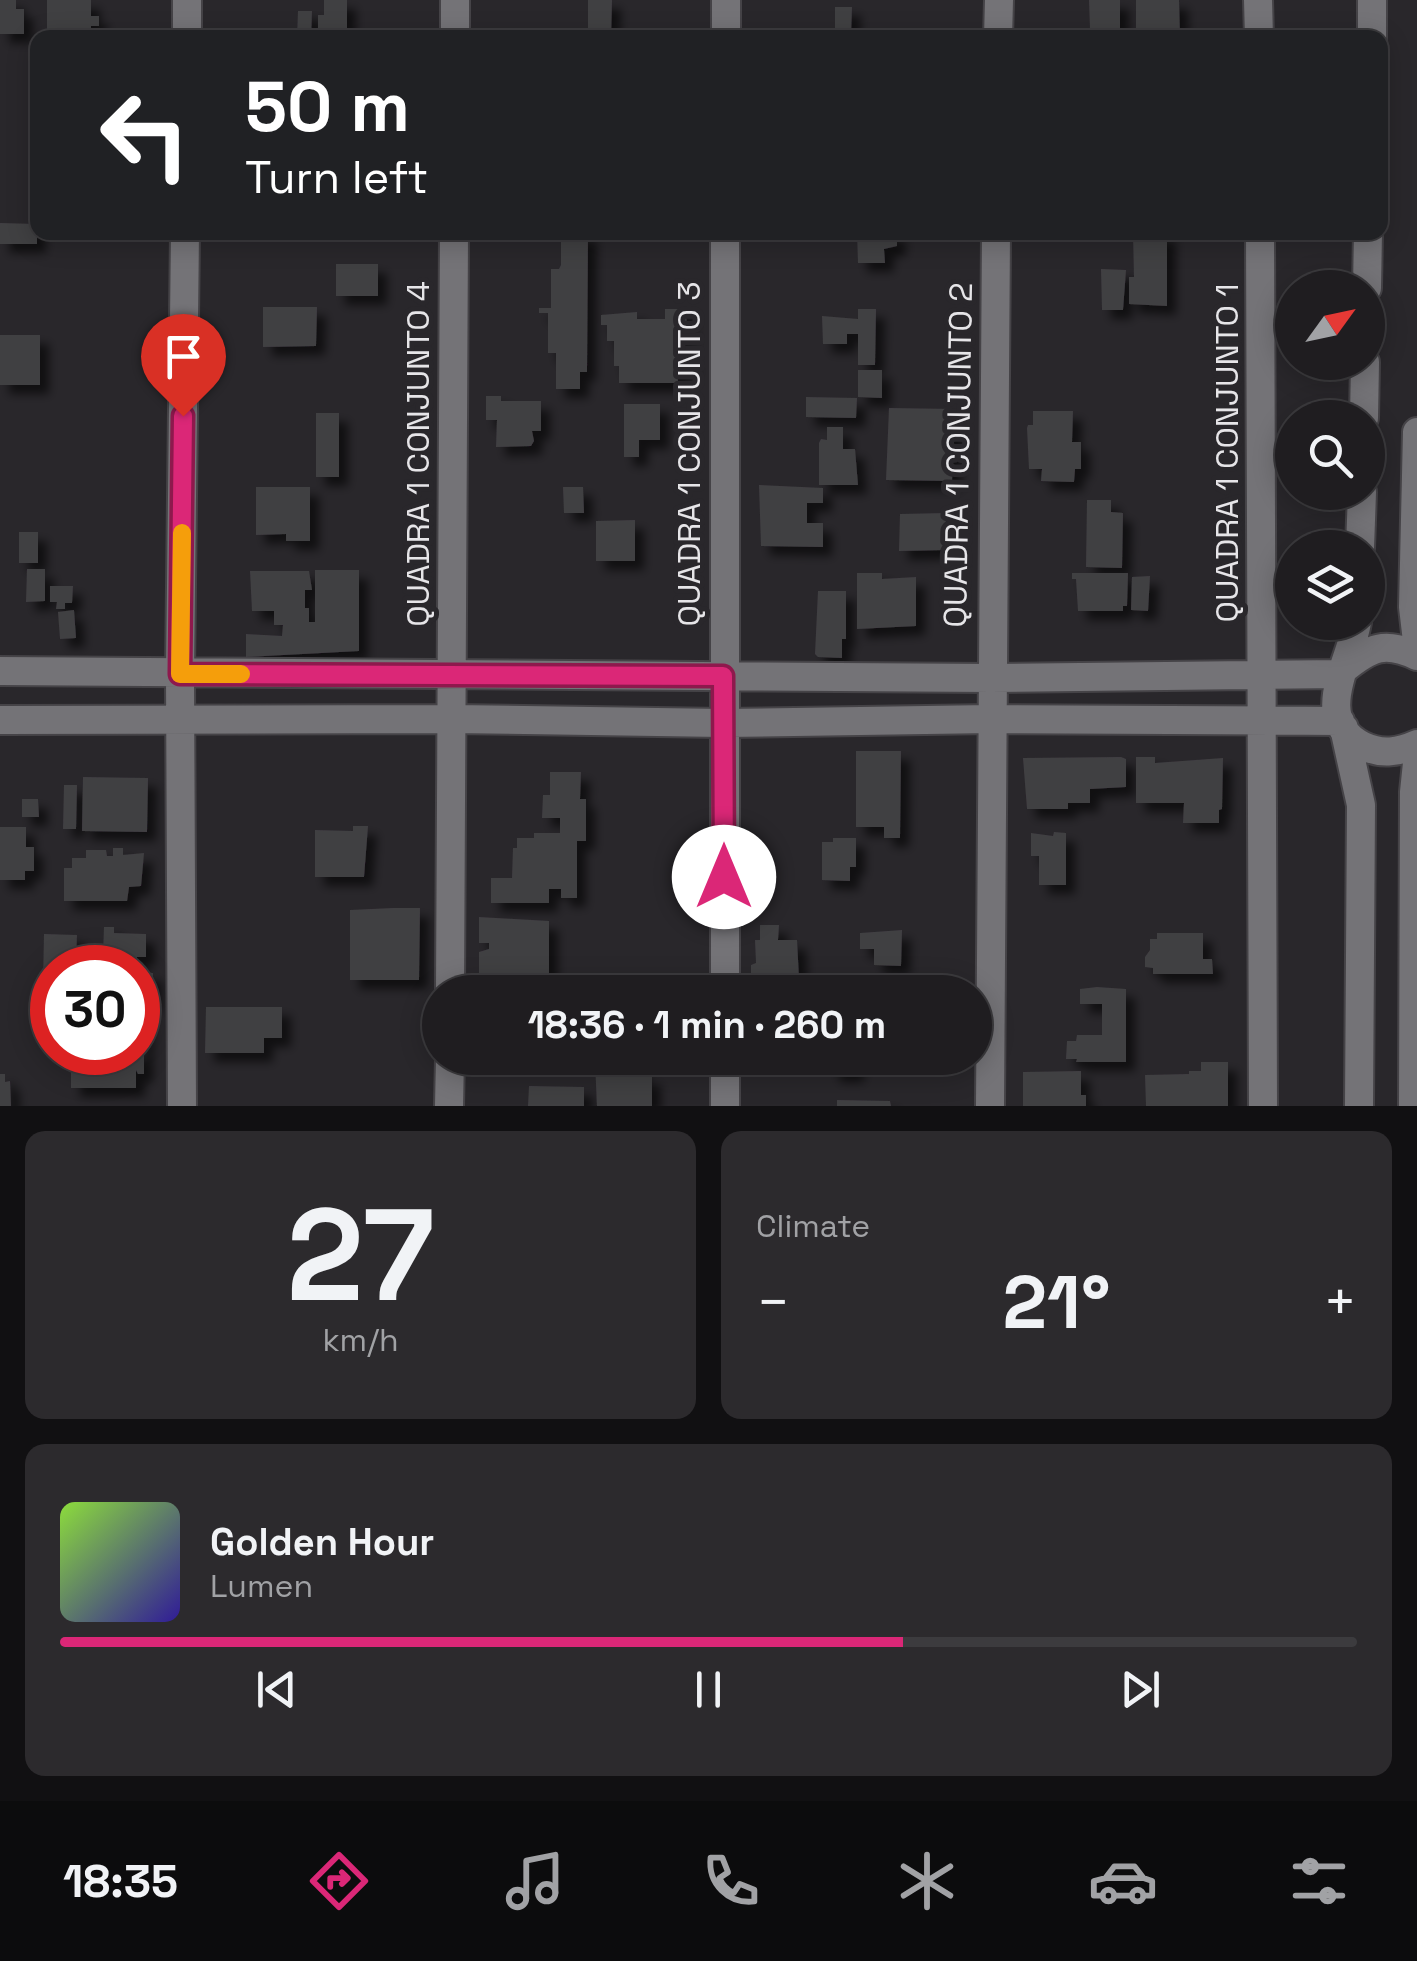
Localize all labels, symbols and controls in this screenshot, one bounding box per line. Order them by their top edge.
text: 50 m [245,62,410,151]
icon: left [80,70,210,200]
text: Turn left [245,149,428,206]
north arrow [1275,270,1385,380]
map controls [1275,270,1385,640]
street label: QUADRA 1 CONJUNTO 4 [398,281,438,627]
street label: QUADRA 1 CONJUNTO 3 [669,282,709,626]
street label: QUADRA 1 CONJUNTO 2 [935,282,981,628]
street label: QUADRA 1 CONJUNTO 1 [1207,283,1247,623]
pin [141,314,226,417]
icon: arrive [156,329,211,384]
button: search [1275,400,1385,510]
button: layers [1275,530,1385,640]
position arrow [672,825,776,929]
speed limit sign: 30 [30,945,160,1075]
text: 18:36 · 1 min · 260 m [528,1001,886,1049]
text: 27 [287,1172,434,1338]
text: Climate [756,1206,870,1246]
text: 21° [1002,1254,1111,1350]
text: − [756,1267,790,1337]
text: + [1323,1267,1357,1337]
text: km/h [322,1320,399,1360]
text: Golden Hour [210,1518,434,1566]
text: Lumen [210,1566,313,1606]
icon: previous [249,1662,304,1717]
icon: pause [681,1662,736,1717]
icon: next [1113,1662,1168,1717]
icon: directions [304,1846,374,1916]
icon: music [500,1846,570,1916]
icon: phone [696,1846,766,1916]
icon: climate [892,1846,962,1916]
icon: car [1088,1846,1158,1916]
icon: filters [1284,1846,1354,1916]
text: 18:35 [63,1853,178,1910]

